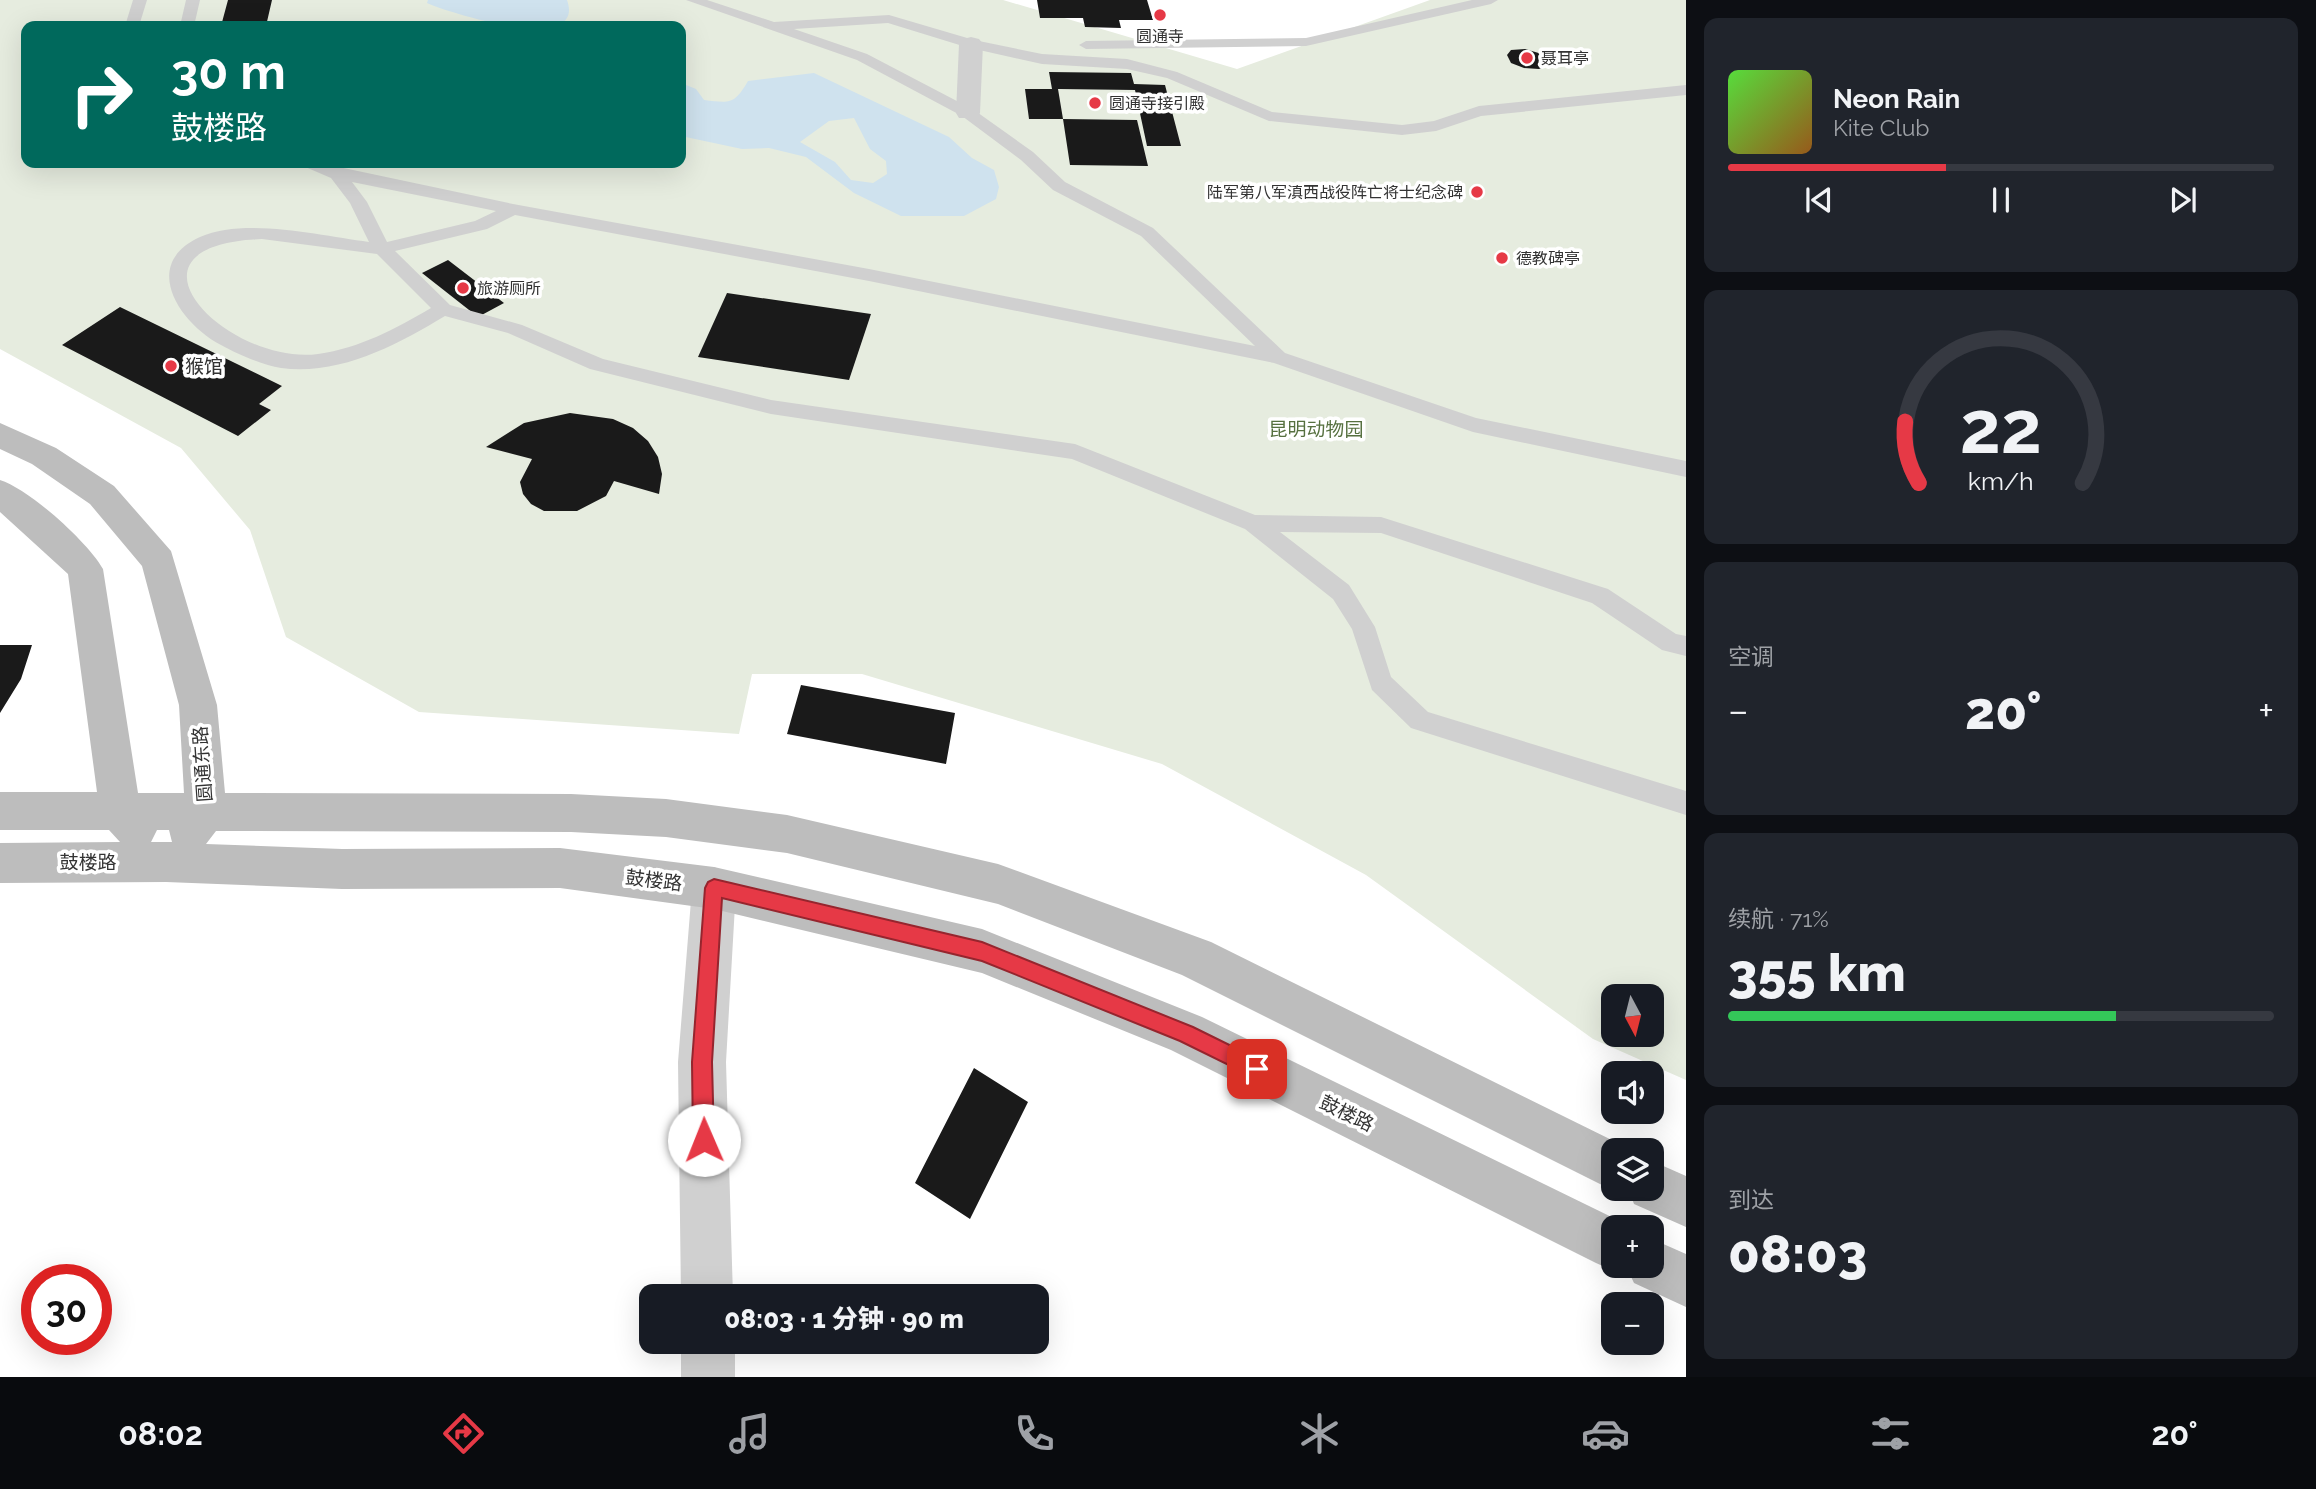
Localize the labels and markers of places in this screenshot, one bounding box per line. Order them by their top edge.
marker: 圆通寺 [1152,7,1168,23]
place label: 圆通寺 [1136,27,1184,46]
place label: 聂耳亭 [1541,49,1589,68]
marker: 聂耳亭 [1519,50,1535,66]
place label: 圆通寺接引殿 [1109,94,1205,113]
marker: 圆通寺接引殿 [1087,95,1103,111]
place label: 陆军第八军滇西战役阵亡将士纪念碑 [1207,183,1463,202]
marker: 陆军第八军滇西战役阵亡将士纪念碑 [1469,184,1485,200]
place label: 德教碑亭 [1516,249,1580,268]
marker: 德教碑亭 [1494,250,1510,266]
place label: 旅游厕所 [477,279,541,298]
marker: 旅游厕所 [455,280,471,296]
place label: 猴馆 [185,355,223,377]
marker: 猴馆 [163,358,179,374]
pin [1227,1039,1287,1099]

